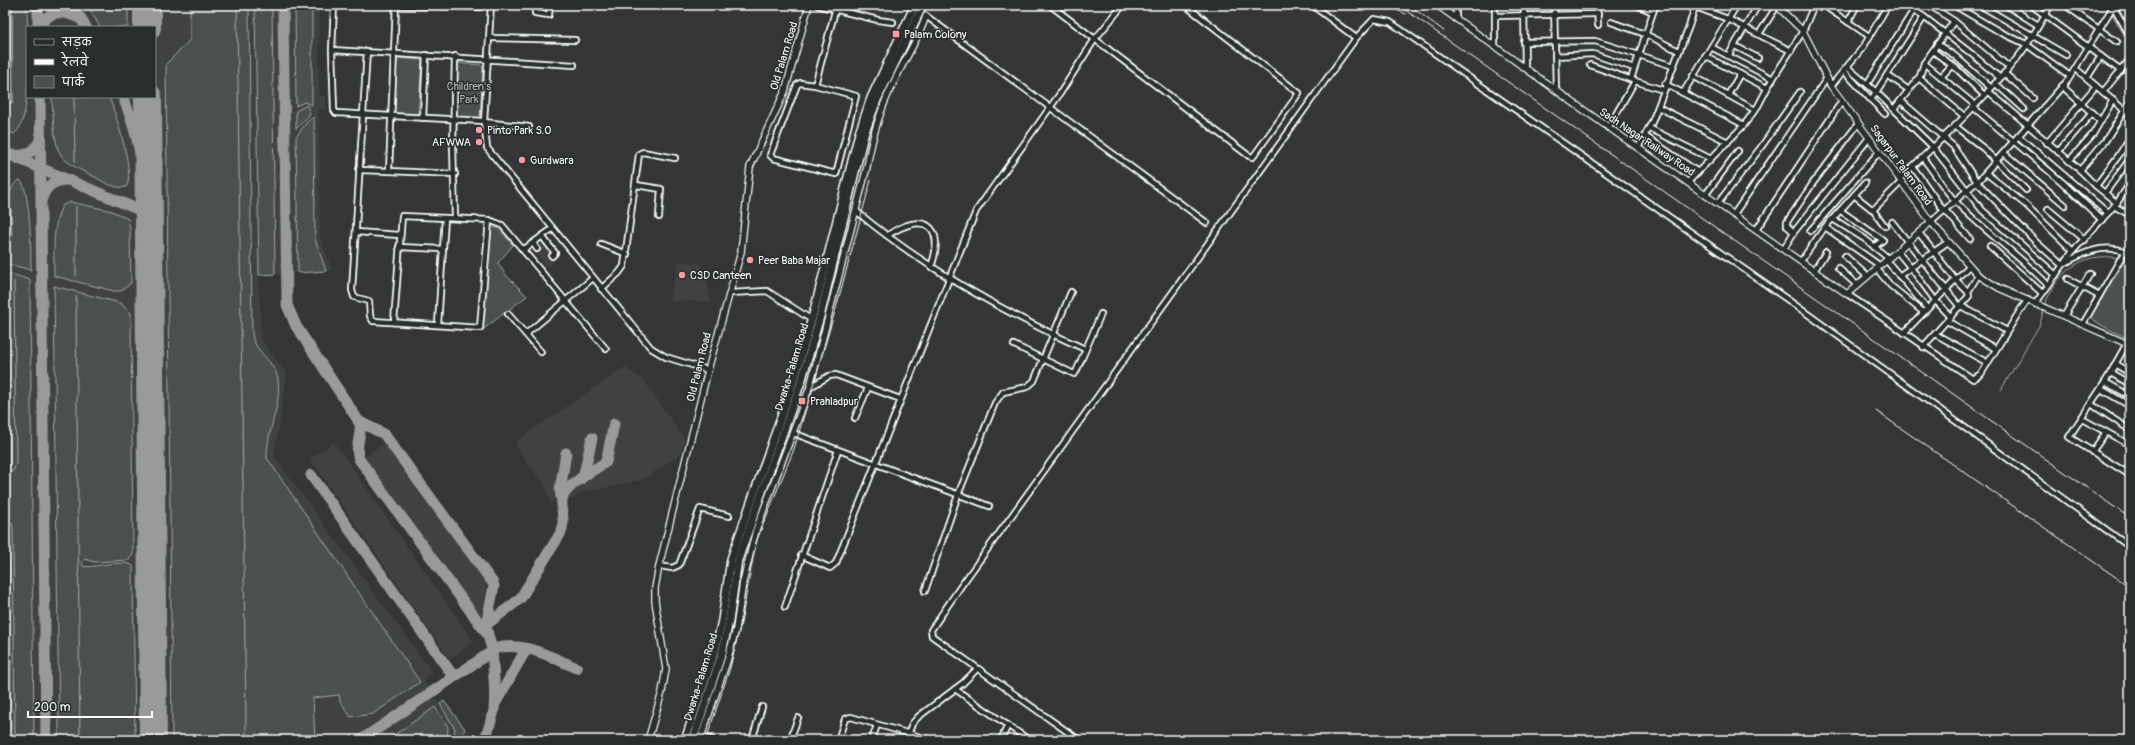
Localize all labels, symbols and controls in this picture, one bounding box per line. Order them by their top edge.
street label: Old Palam Road [767,20,801,92]
legend [26,26,156,98]
place label: Palam Colony [904,28,967,41]
marker: Palam Colony [891,29,901,39]
text: सड़क [61,35,93,50]
text: रेलवे [60,51,89,70]
text: पार्क [61,72,86,90]
park label: Children's Park [447,80,491,106]
street label: Sadh Nagar Railway Road [1597,105,1697,179]
street label: Sagarpur Palam Road [1867,122,1935,208]
place label: Pinto Park S.O [487,124,551,137]
marker: Pinto Park S.O [474,125,484,135]
place label: AFWWA [432,136,471,149]
marker: AFWWA [474,137,484,147]
place label: Gurdwara [530,154,574,167]
marker: Gurdwara [517,155,527,165]
place label: Peer Baba Majar [758,254,830,267]
marker: Peer Baba Majar [745,255,755,265]
place label: CSD Canteen [690,269,751,282]
marker: CSD Canteen [677,270,687,280]
street label: Dwarka-Palam Road [772,322,812,412]
street label: Old Palam Road [684,331,714,403]
place label: Prahladpur [810,395,858,408]
marker: Prahladpur [797,396,807,406]
street label: Dwarka-Palam Road [681,632,721,722]
scale bar [28,693,152,719]
text: 200 m [34,700,71,715]

